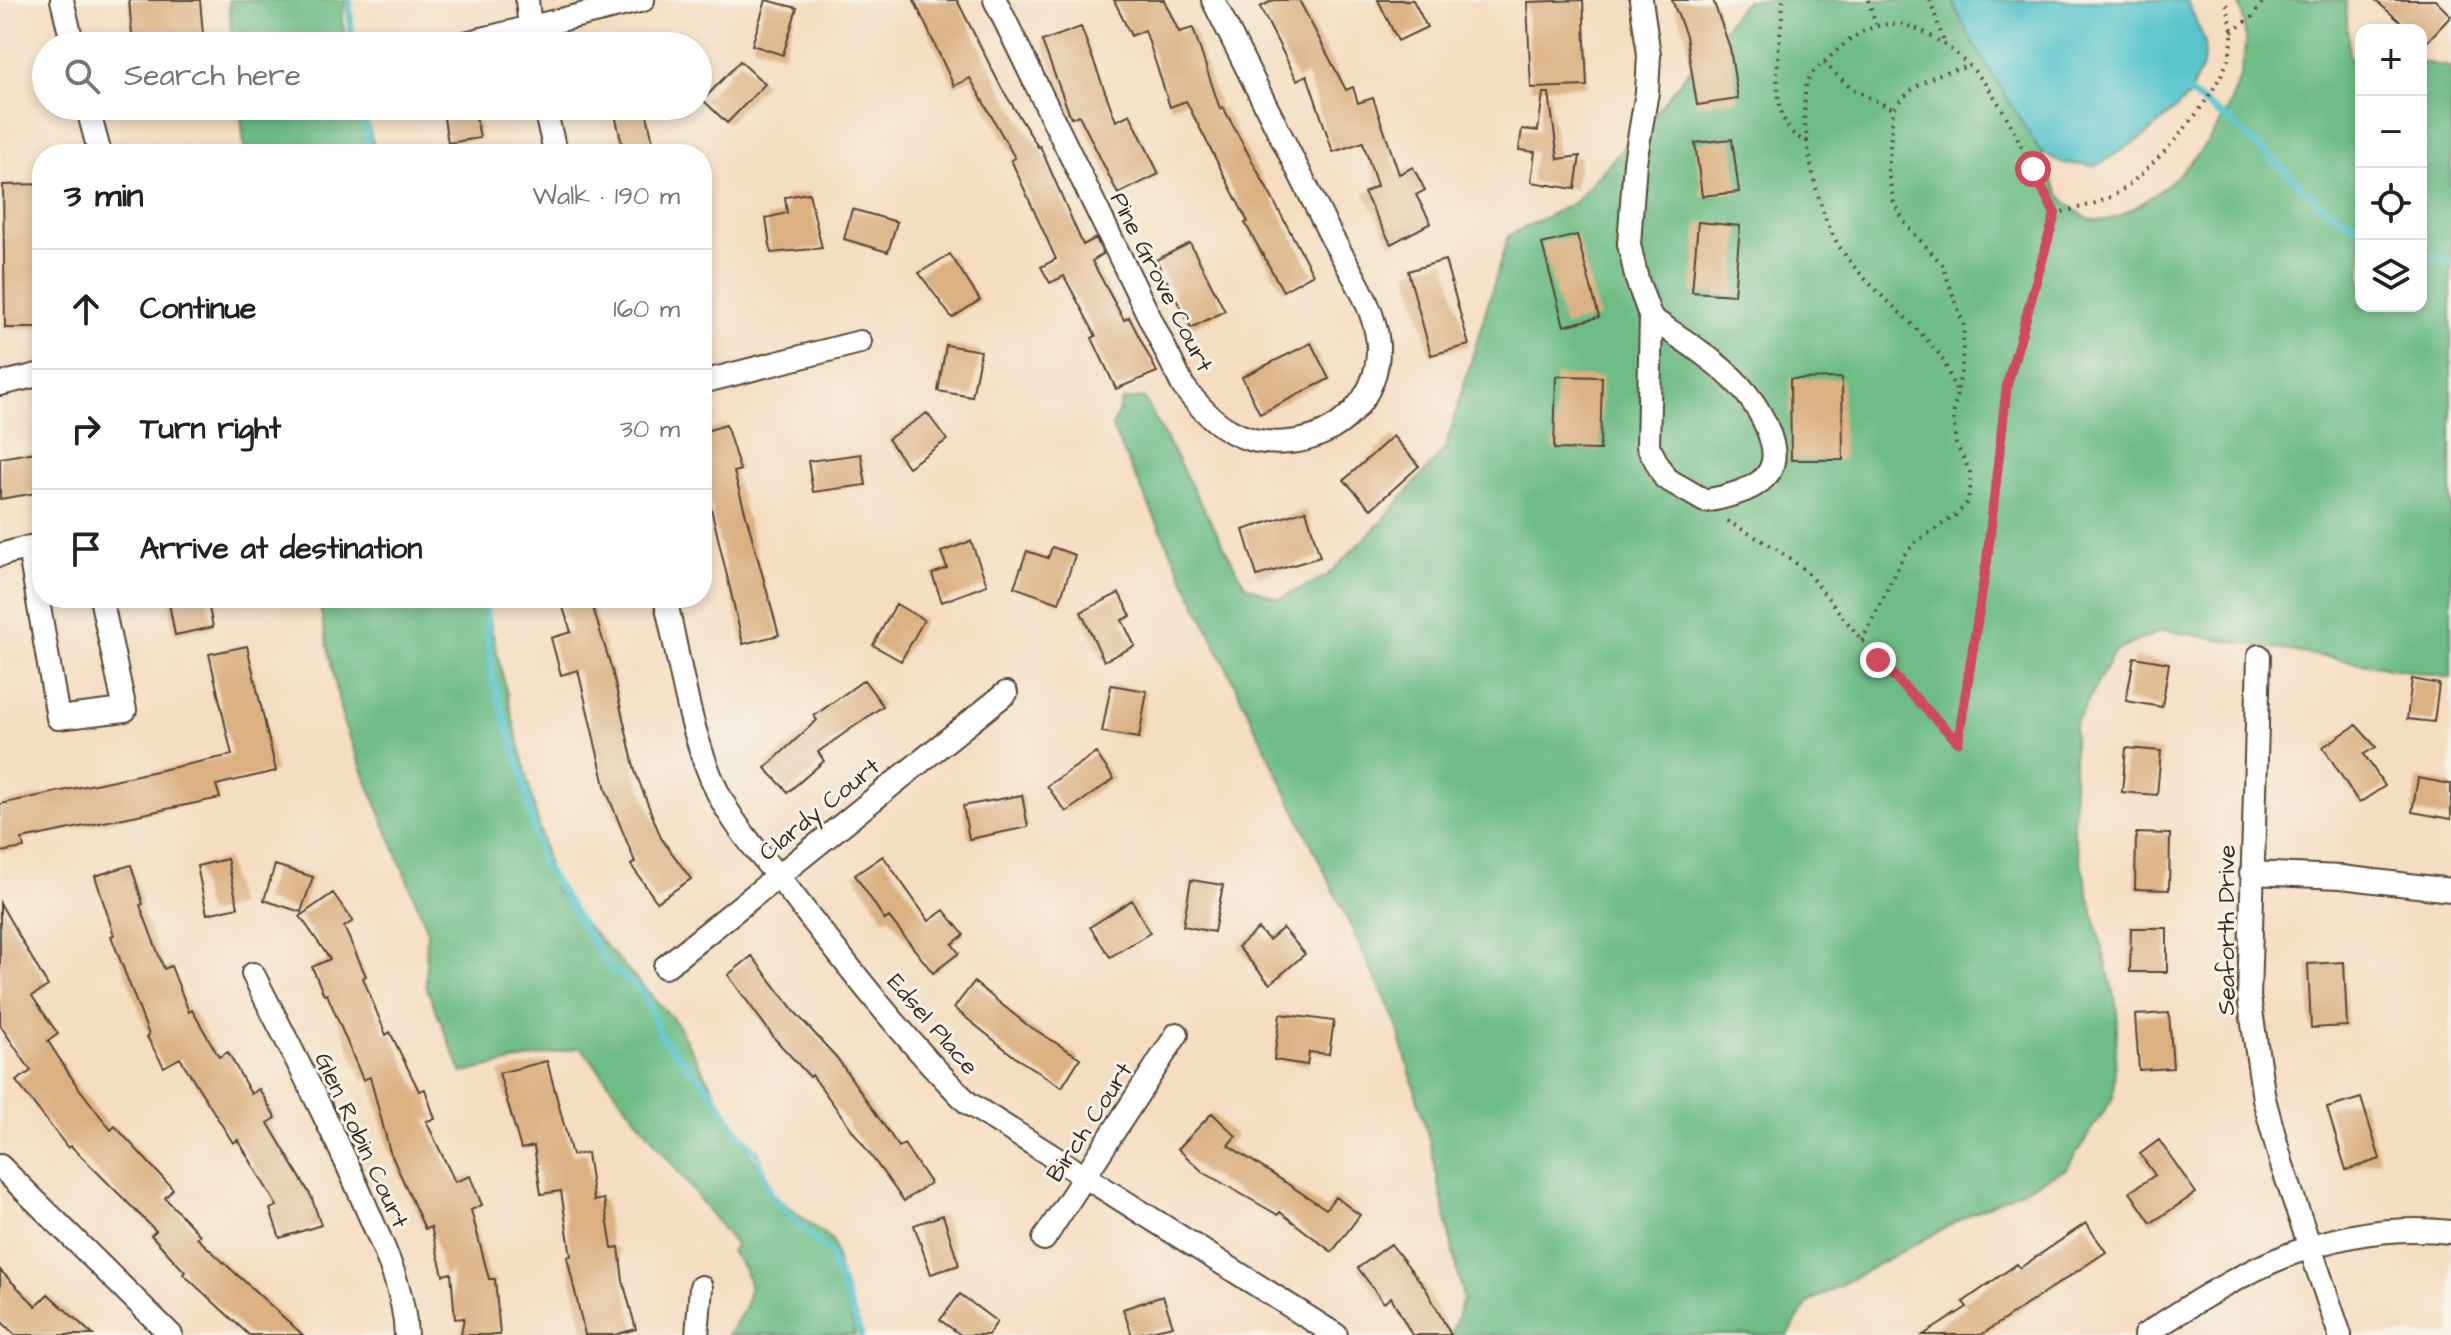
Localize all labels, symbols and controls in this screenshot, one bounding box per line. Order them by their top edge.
map controls [2355,24,2427,312]
button: + [2355,24,2427,96]
search box [32,32,712,120]
icon: search [60,54,104,98]
text: Search here [124,55,301,97]
button: − [2355,96,2427,168]
route start [2015,151,2051,187]
button: locate [2355,168,2427,240]
text: 3 min [64,172,144,220]
text: Walk · 190 m [533,178,680,214]
street label: Pine Grove Court [1101,187,1221,378]
button: layers [2355,240,2427,312]
icon: ahead [64,287,108,331]
text: Continue [140,288,256,330]
text: 160 m [613,291,680,327]
icon: right [64,407,108,451]
text: Turn right [140,408,281,450]
text: 30 m [620,411,680,447]
icon: arrive [64,527,108,571]
text: Arrive at destination [140,528,422,570]
route end [1860,642,1896,678]
street label: Clardy Court [752,750,888,870]
street label: Seaforth Drive [2210,845,2244,1015]
street label: Edsel Place [879,967,986,1083]
street label: Glen Robin Court [306,1047,417,1234]
street label: Birch Court [1038,1056,1141,1189]

